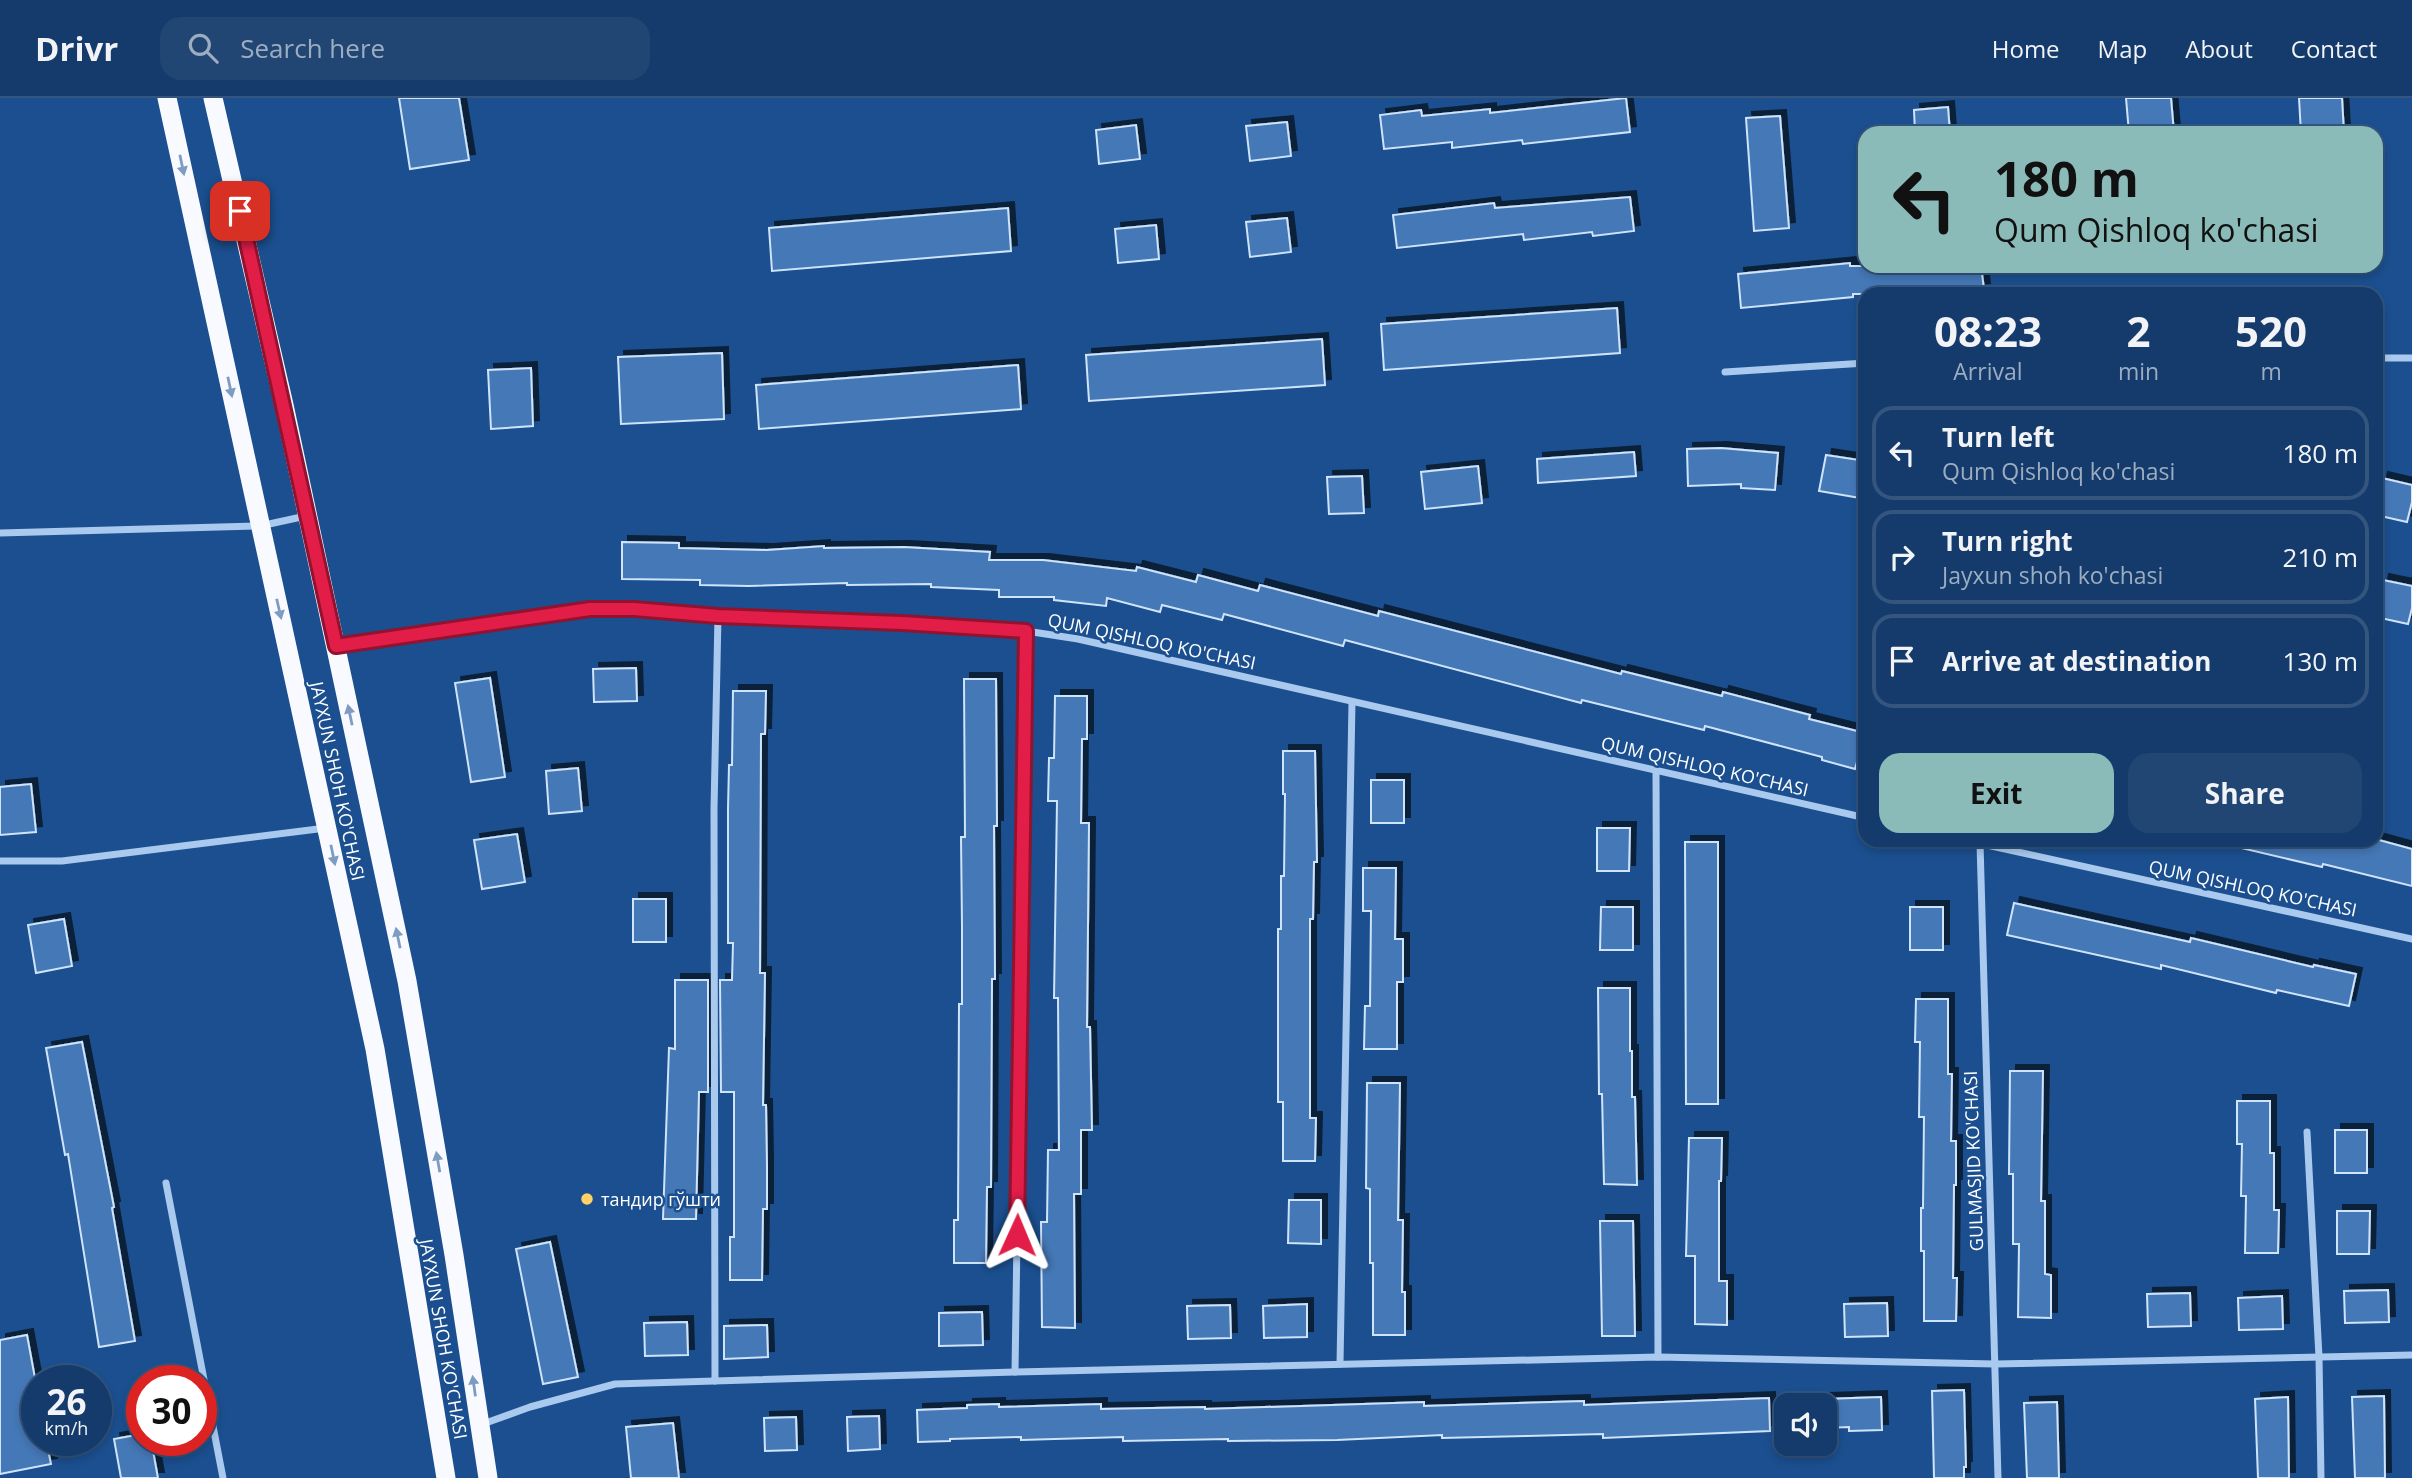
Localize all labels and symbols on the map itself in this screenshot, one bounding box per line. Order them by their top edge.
one-way arrow [176,154,187,176]
pin [210,181,270,241]
one-way arrow [225,376,236,398]
one-way arrow [273,598,284,620]
street label: QUM QISHLOQ KO'CHASI [1046,607,1258,675]
street label: JAYXUN SHOH KO'CHASI [305,677,371,883]
one-way arrow [345,704,356,726]
street label: QUM QISHLOQ KO'CHASI [1599,730,1811,802]
one-way arrow [328,844,339,866]
street label: QUM QISHLOQ KO'CHASI [2147,854,2359,922]
one-way arrow [392,927,403,949]
street label: GULMASJID KO'CHASI [1958,1070,1988,1252]
one-way arrow [432,1151,443,1173]
place label: тандир гўшти [601,1187,721,1211]
marker: тандир гўшти [579,1191,595,1207]
position arrow [980,1198,1054,1272]
street label: JAYXUN SHOH KO'CHASI [414,1235,473,1441]
speed limit sign: 30 [126,1365,217,1456]
one-way arrow [468,1375,479,1397]

